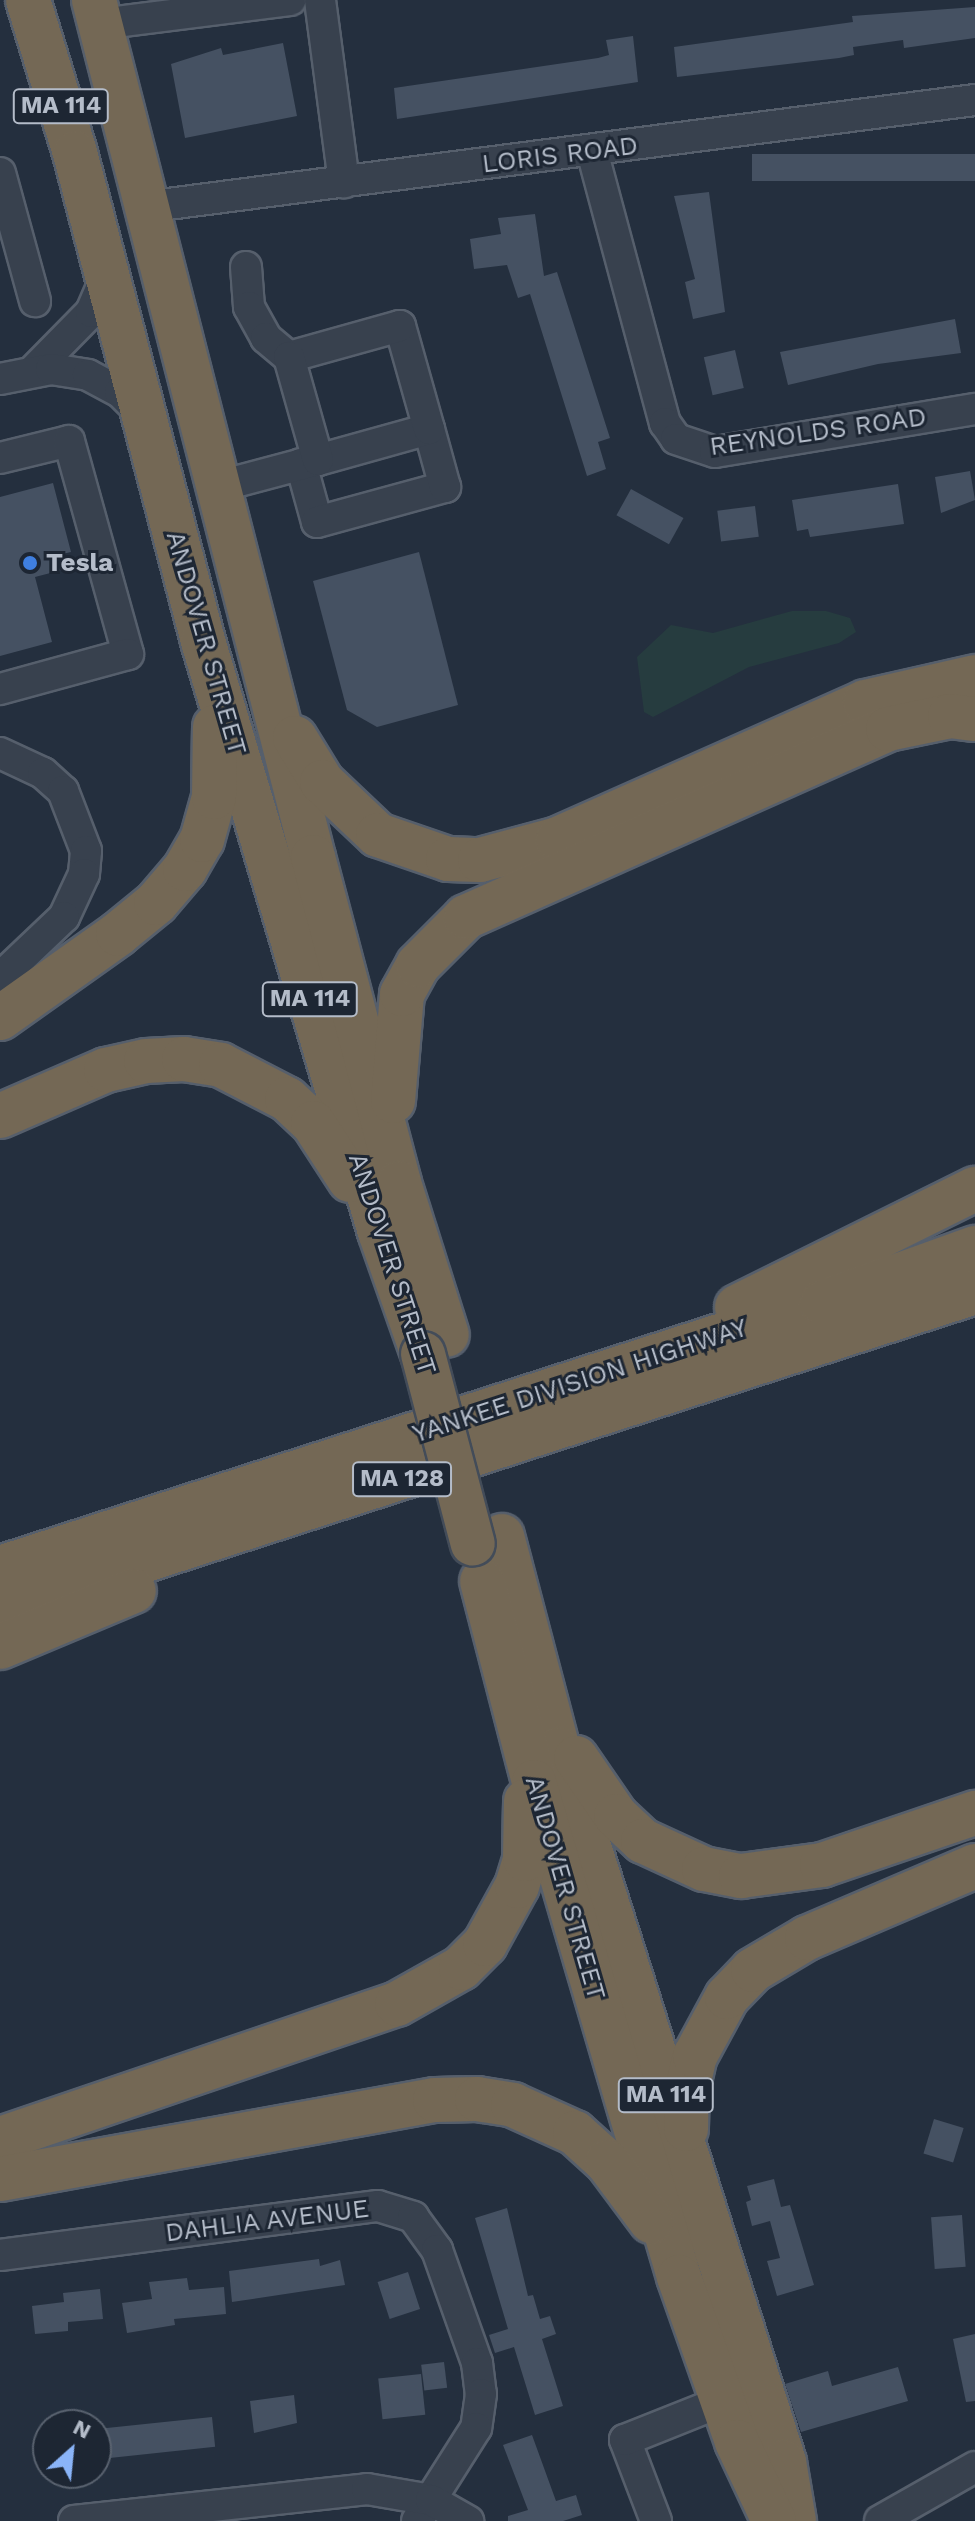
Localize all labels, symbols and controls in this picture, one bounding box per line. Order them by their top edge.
road number: MA 114 [11,86,111,126]
street label: LORIS ROAD [480,130,640,180]
street label: REYNOLDS ROAD [708,401,928,463]
street label: ANDOVER STREET [159,527,253,759]
place label: Tesla [46,547,113,579]
marker: Tesla [21,554,39,572]
road number: MA 114 [260,979,360,1019]
street label: ANDOVER STREET [341,1149,443,1379]
street label: YANKEE DIVISION HIGHWAY [409,1312,751,1450]
road number: MA 128 [350,1459,454,1499]
street label: ANDOVER STREET [518,1772,612,2004]
road number: MA 114 [616,2075,716,2115]
street label: DAHLIA AVENUE [162,2193,372,2249]
north arrow [32,2409,112,2489]
text: N [69,2414,95,2444]

